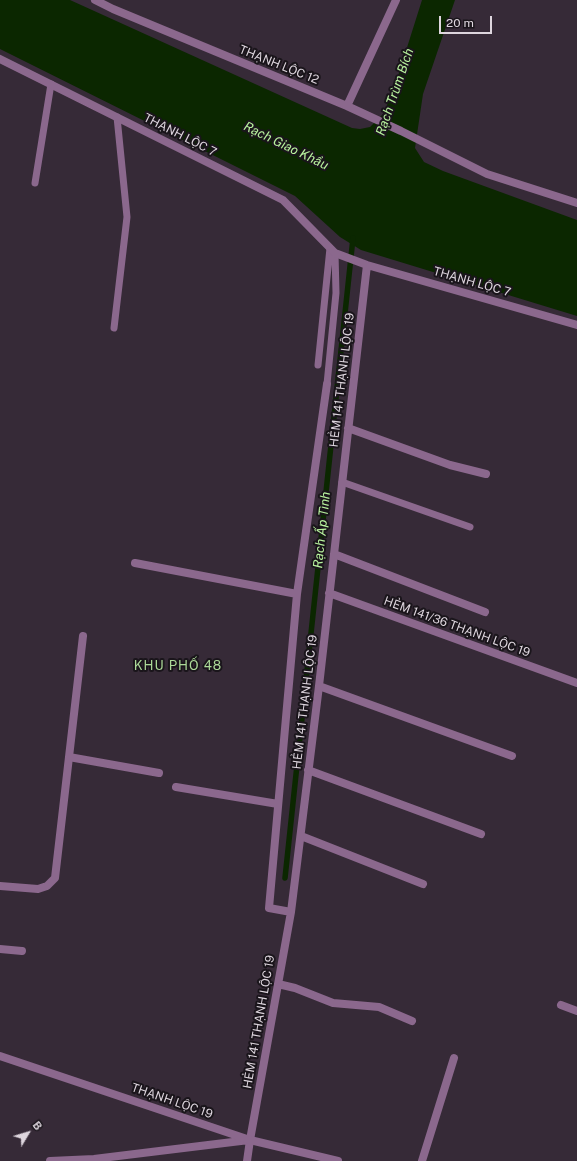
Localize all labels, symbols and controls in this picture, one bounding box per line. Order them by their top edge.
scale bar [441,8,494,34]
text: 20 m [446,16,474,30]
street label: THẠNH LỘC 12 [237,42,321,88]
water label: Rạch Trùm Bích [373,46,417,138]
street label: THẠNH LỘC 7 [141,110,219,160]
water label: Rạch Giao Khẩu [241,119,331,173]
street label: THẠNH LỘC 7 [432,264,512,300]
street label: HẺM 141 THẠNH LỘC 19 [327,312,357,448]
water label: Rạch Ấp Tình [310,491,334,569]
street label: HẺM 141/36 THẠNH LỘC 19 [382,594,532,660]
street label: HẺM 141 THẠNH LỘC 19 [290,634,320,770]
district label: KHU PHỐ 48 [134,658,222,674]
street label: HẺM 141 THẠNH LỘC 19 [240,954,278,1090]
street label: THẠNH LỘC 19 [129,1080,215,1122]
north arrow [8,1113,48,1153]
text: B [30,1119,45,1132]

